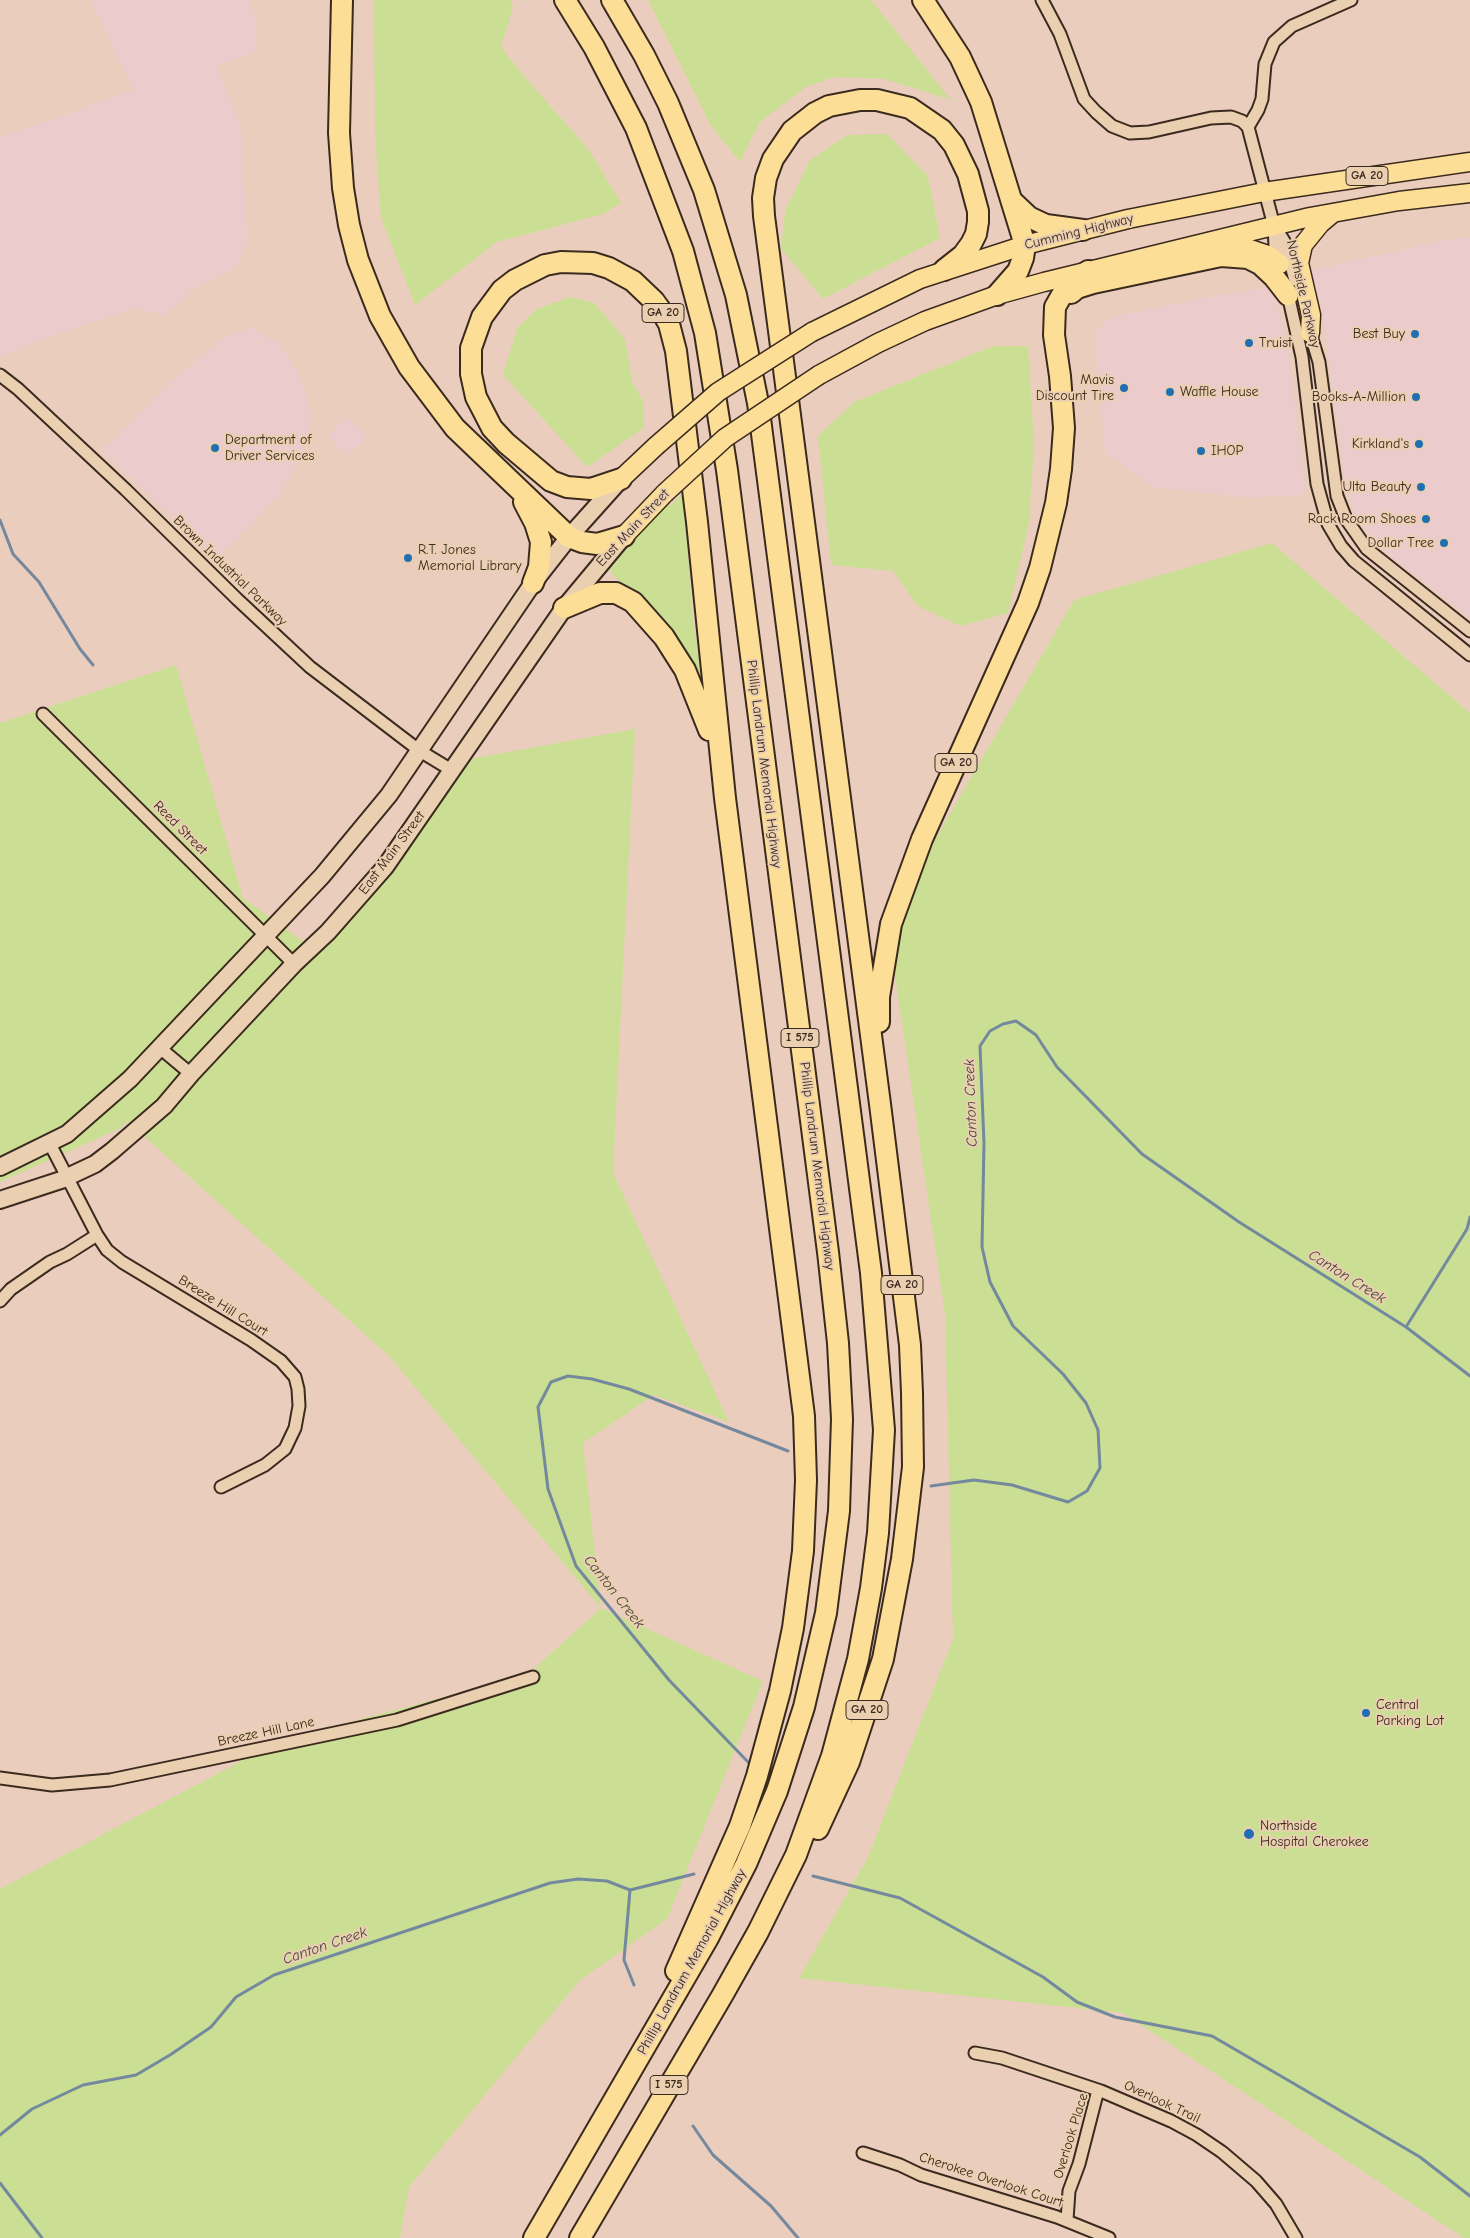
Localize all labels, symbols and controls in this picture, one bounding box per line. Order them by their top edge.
road number: GA 20 [1346,167,1388,186]
street label: Cumming Highway [1023,210,1135,254]
street label: Northside Parkway [1282,238,1324,350]
road number: GA 20 [642,304,684,322]
place label: Best Buy [1353,326,1405,342]
marker: Best Buy [1409,328,1421,340]
place label: Truist [1259,335,1292,351]
marker: Truist [1243,337,1255,349]
place label: Mavis Discount Tire [1036,372,1114,404]
marker: Mavis Discount Tire [1118,382,1130,394]
place label: Waffle House [1180,384,1258,400]
marker: Waffle House [1164,386,1176,398]
place label: Books-A-Million [1312,389,1406,405]
marker: Books-A-Million [1410,391,1422,403]
place label: Department of Driver Services [225,432,314,464]
place label: Kirkland's [1352,436,1409,452]
marker: Kirkland's [1413,438,1425,450]
marker: Department of Driver Services [209,442,221,454]
place label: IHOP [1211,443,1243,459]
marker: IHOP [1195,445,1207,457]
place label: Ulta Beauty [1342,479,1411,495]
marker: Ulta Beauty [1415,481,1427,493]
street label: East Main Street [593,486,673,570]
place label: Rack Room Shoes [1308,511,1416,527]
street label: Brown Industrial Parkway [170,512,290,630]
marker: Rack Room Shoes [1420,513,1432,525]
place label: Dollar Tree [1368,535,1434,551]
marker: Dollar Tree [1438,537,1450,549]
place label: R.T. Jones Memorial Library [418,542,521,574]
marker: R.T. Jones Memorial Library [402,552,414,564]
street label: Phillip Landrum Memorial Highway [743,659,785,869]
road number: GA 20 [935,754,977,772]
street label: Reed Street [150,798,210,858]
street label: East Main Street [355,808,429,898]
road number: I 575 [781,1028,819,1048]
water label: Canton Creek [960,1059,982,1147]
street label: Phillip Landrum Memorial Highway [796,1061,838,1271]
water label: Canton Creek [1305,1246,1389,1308]
street label: Breeze Hill Court [175,1272,271,1340]
road number: GA 20 [881,1276,923,1294]
water label: Canton Creek [580,1552,648,1632]
place label: Central Parking Lot [1376,1697,1444,1730]
road number: GA 20 [846,1700,888,1720]
marker: Central Parking Lot [1360,1707,1372,1719]
street label: Breeze Hill Lane [216,1714,316,1750]
place label: Northside Hospital Cherokee [1260,1818,1369,1850]
marker: Northside Hospital Cherokee [1242,1827,1256,1841]
street label: Phillip Landrum Memorial Highway [634,1866,750,2058]
water label: Canton Creek [281,1923,369,1969]
road number: I 575 [650,2076,688,2094]
street label: Overlook Trail [1121,2077,1203,2127]
street label: Overlook Place [1050,2091,1092,2181]
street label: Cherokee Overlook Court [917,2149,1065,2211]

